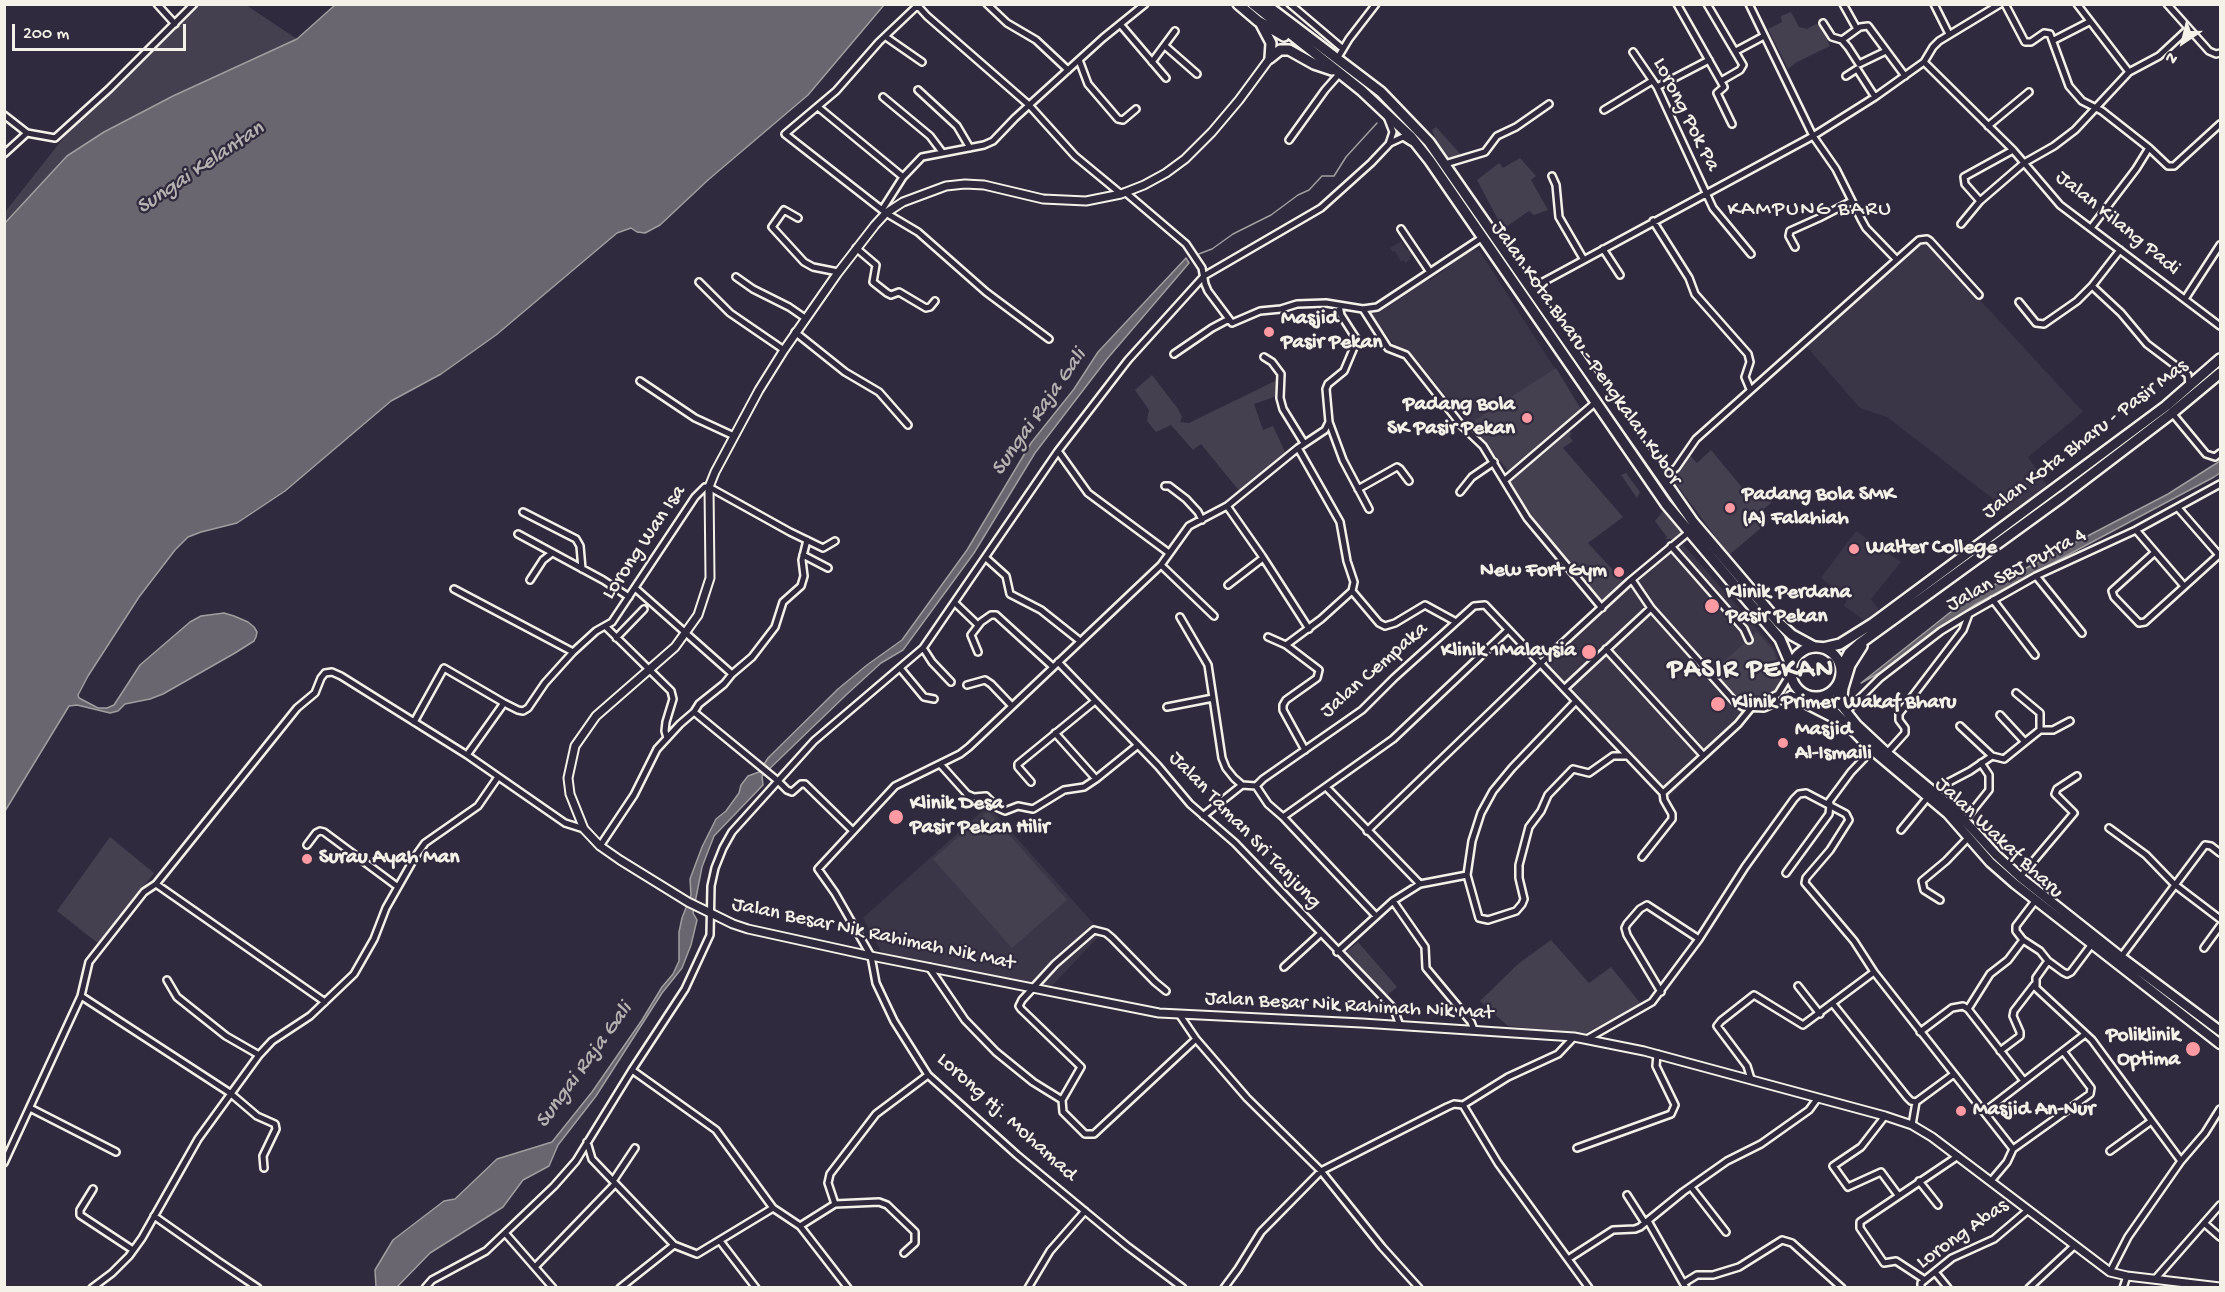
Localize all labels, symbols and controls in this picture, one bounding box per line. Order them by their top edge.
scale bar [15,12,189,50]
north arrow [2153,12,2213,72]
text: 200 m [23,24,69,45]
text: N [2163,46,2182,68]
street label: Lorong Pok Pa [1646,54,1724,176]
water label: Sungai Kelantan [132,117,270,221]
street label: Jalan Kilang Padi [2049,166,2185,282]
district label: KAMPUNG BARU [1727,198,1893,224]
street label: Jalan Kota Bharu - Pengkalan Kubor [1484,217,1686,491]
place label: Masjid Pasir Pekan [1281,307,1382,357]
marker: Masjid Pasir Pekan [1262,325,1276,339]
water label: Sungai Raja Gali [986,344,1094,482]
street label: Jalan Kota Bharu - Pasir Mas [1978,354,2194,526]
place label: Padang Bola SK Pasir Pekan [1387,393,1515,443]
marker: Padang Bola SK Pasir Pekan [1520,411,1534,425]
street label: Lorong Wan Isa [597,481,693,605]
place label: Padang Bola SMK (A) Falahiah [1742,483,1895,533]
marker: Padang Bola SMK (A) Falahiah [1723,501,1737,515]
street label: Jalan SBJ Putra 4 [1943,524,2091,618]
place label: Walter College [1866,536,1997,562]
marker: Walter College [1847,542,1861,556]
place label: New Fort Gym [1480,559,1607,585]
marker: New Fort Gym [1612,565,1626,579]
place label: Klinik Perdana Pasir Pekan [1726,581,1851,631]
marker: Klinik Perdana Pasir Pekan [1703,597,1721,615]
street label: Jalan Cempaka [1316,617,1434,725]
place label: Klinik 1Malaysia [1441,639,1576,665]
marker: Klinik 1Malaysia [1580,643,1598,661]
district label: PASIR PEKAN [1667,656,1835,688]
place label: Klinik Primer Wakaf Bharu [1732,691,1956,717]
marker: Klinik Primer Wakaf Bharu [1709,695,1727,713]
place label: Masjid Al-Ismaili [1795,718,1872,768]
marker: Masjid Al-Ismaili [1776,736,1790,750]
street label: Jalan Taman Sri Tanjung [1162,747,1326,915]
street label: Jalan Wakaf Bharu [1928,773,2068,905]
place label: Klinik Desa Pasir Pekan Hilir [910,792,1049,842]
marker: Klinik Desa Pasir Pekan Hilir [887,808,905,826]
place label: Surau Ayah Man [319,846,459,872]
marker: Surau Ayah Man [300,852,314,866]
street label: Jalan Besar Nik Rahimah Nik Mat [729,893,1017,977]
street label: Jalan Besar Nik Rahimah Nik Mat [1204,987,1494,1027]
water label: Sungai Raja Gali [531,998,639,1134]
place label: Poliklinik Optima [2106,1024,2180,1074]
marker: Poliklinik Optima [2184,1040,2202,1058]
street label: Lorong Hj. Mohamad [930,1048,1082,1188]
place label: Masjid An-Nur [1973,1098,2095,1124]
marker: Masjid An-Nur [1954,1104,1968,1118]
street label: Lorong Abas [1912,1194,2014,1276]

